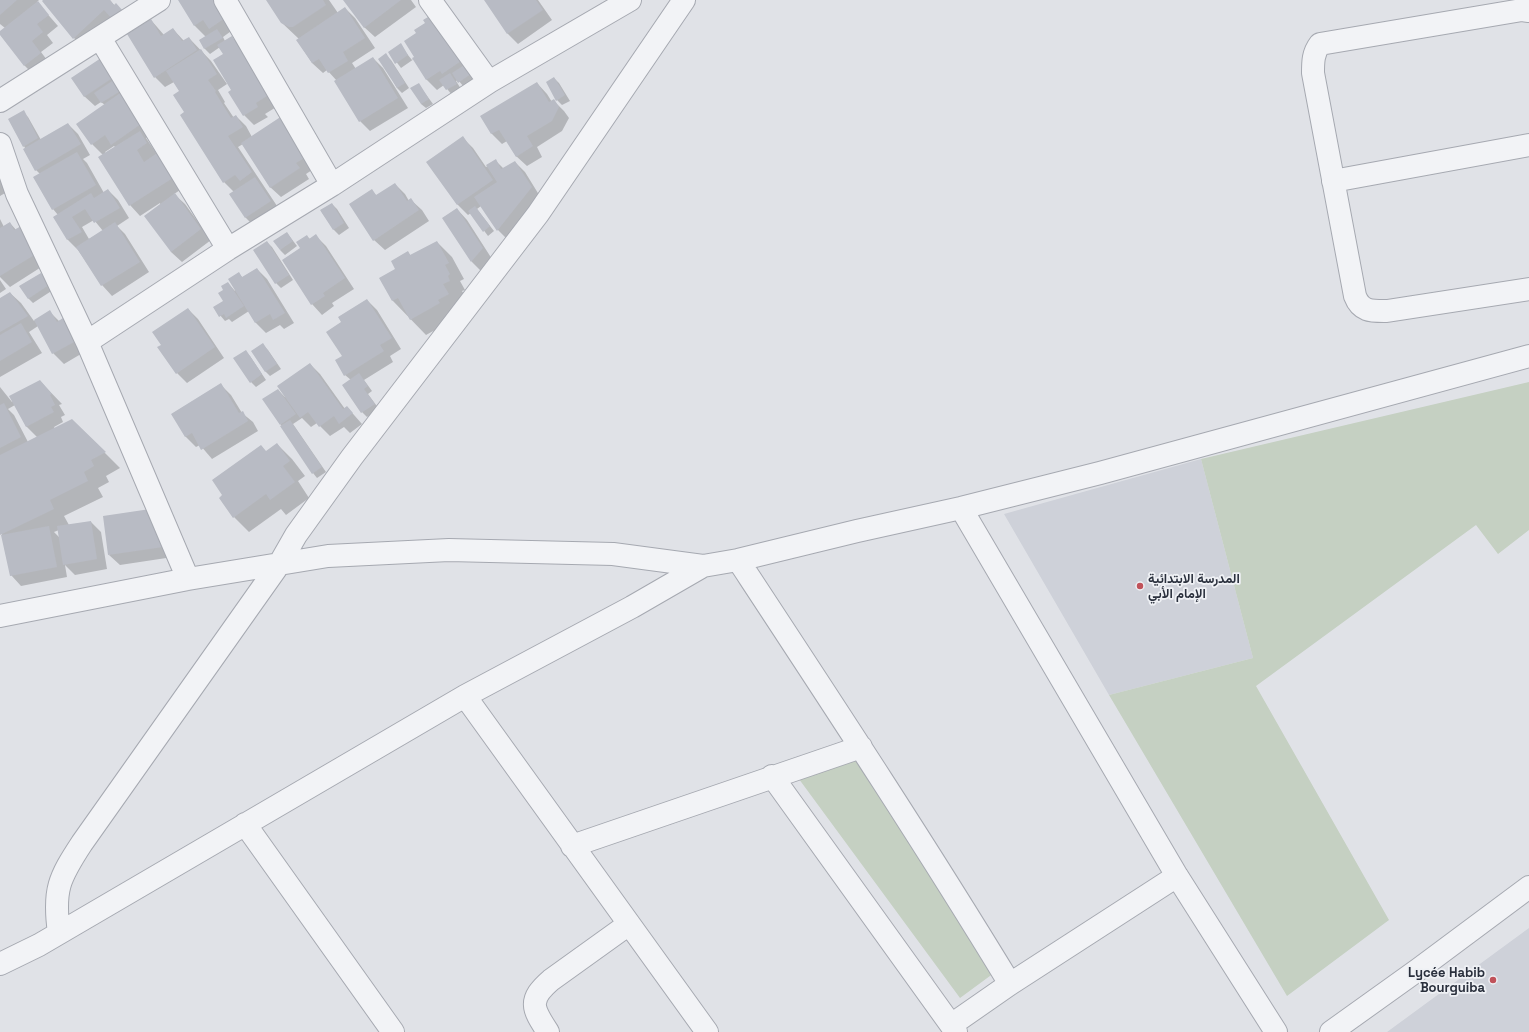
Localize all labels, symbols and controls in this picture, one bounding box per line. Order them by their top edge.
place label: المدرسة الابتدائية الإمام الأبي [1148,571,1240,602]
marker: المدرسة الابتدائية الإمام الأبي [1135,581,1145,591]
place label: Lycée Habib Bourguiba [1408,965,1485,996]
marker: Lycée Habib Bourguiba [1488,975,1498,985]

